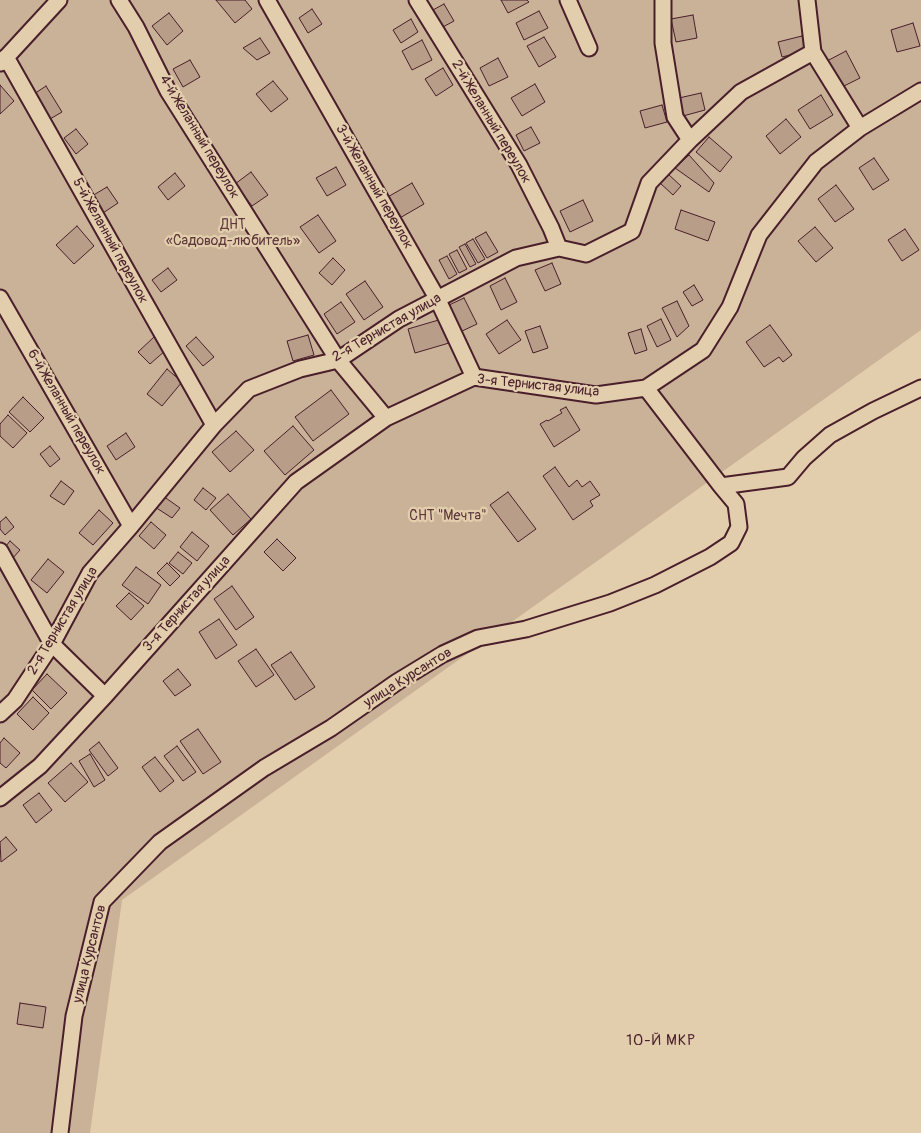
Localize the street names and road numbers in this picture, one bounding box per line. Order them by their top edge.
street label: 2-й Желанный переулок [447,57,535,187]
street label: 4-й Желанный переулок [155,72,243,202]
street label: 3-й Желанный переулок [331,122,417,252]
street label: 5-й Желанный переулок [69,175,151,307]
street label: 2-я Тернистая улица [330,290,444,366]
street label: 6-й Желанный переулок [23,347,109,477]
street label: 3-я Тернистая улица [476,371,600,401]
street label: 3-я Тернистая улица [140,553,234,655]
street label: 2-я Тернистая улица [24,564,102,678]
street label: улица Курсантов [361,644,455,712]
street label: улица Курсантов [70,903,110,1005]

